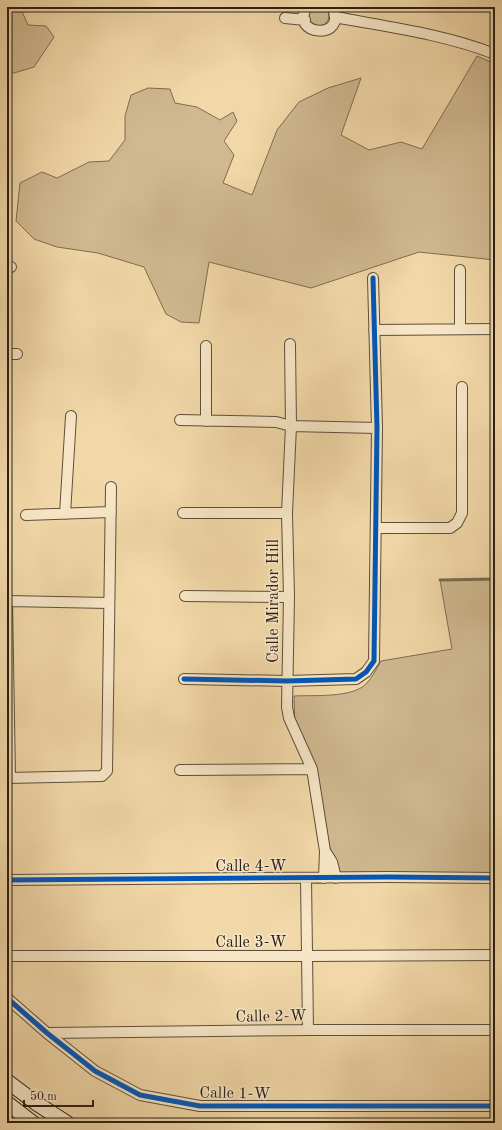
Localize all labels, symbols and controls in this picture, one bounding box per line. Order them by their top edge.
street label: Calle Mirador Hill [266,539,282,663]
street label: Calle 4-W [215,859,287,875]
street label: Calle 3-W [215,935,287,951]
street label: Calle 2-W [235,1008,307,1026]
scale bar [24,1082,93,1108]
street label: Calle 1-W [199,1085,271,1103]
text: 50 m [30,1090,57,1103]

